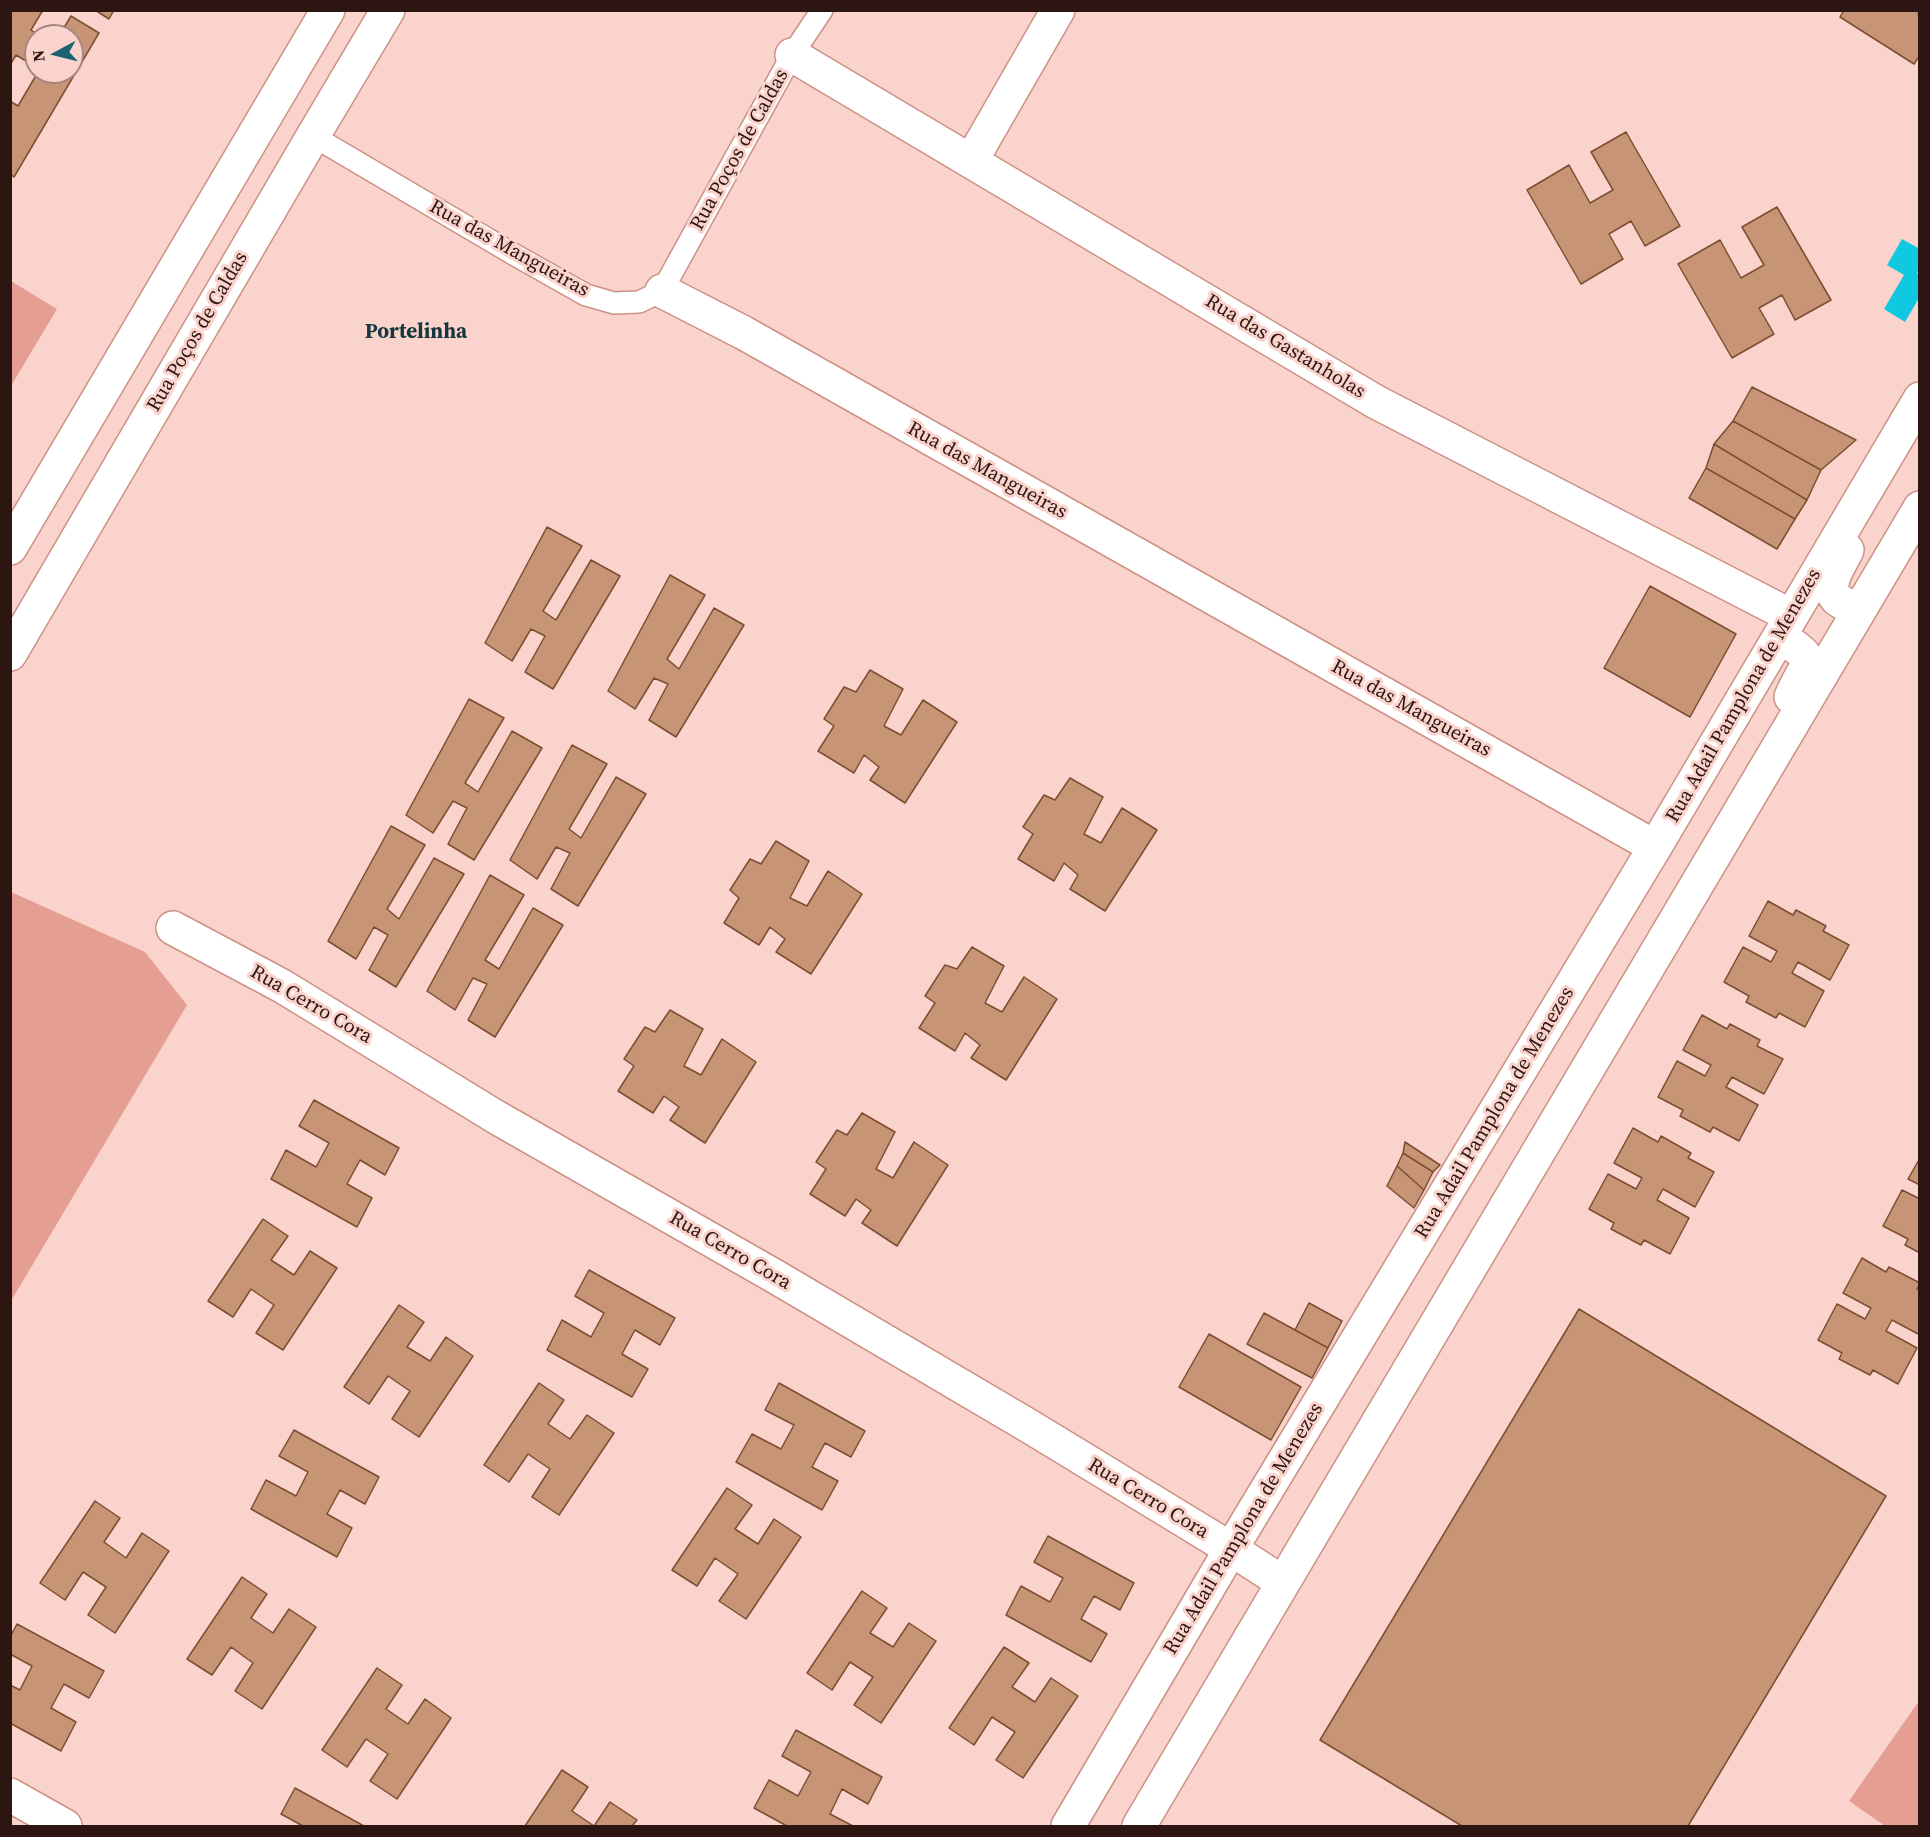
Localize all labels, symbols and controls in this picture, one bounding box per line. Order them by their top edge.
north arrow [24,24,84,84]
text: N [26,49,50,63]
street label: Rua Poços de Caldas [686,65,794,235]
street label: Rua das Mangueiras [425,195,593,303]
street label: Rua Poços de Caldas [142,248,254,416]
street label: Rua das Gastanholas [1201,290,1369,404]
district label: Portelinha [365,320,467,346]
street label: Rua das Mangueiras [903,417,1071,525]
street label: Rua Adail Pamplona de Menezes [1661,565,1827,827]
street label: Rua das Mangueiras [1327,655,1495,763]
street label: Rua Cerro Cora [246,960,376,1050]
street label: Rua Adail Pamplona de Menezes [1410,983,1580,1243]
street label: Rua Cerro Cora [665,1206,795,1296]
street label: Rua Adail Pamplona de Menezes [1159,1399,1329,1659]
street label: Rua Cerro Cora [1083,1454,1213,1544]

